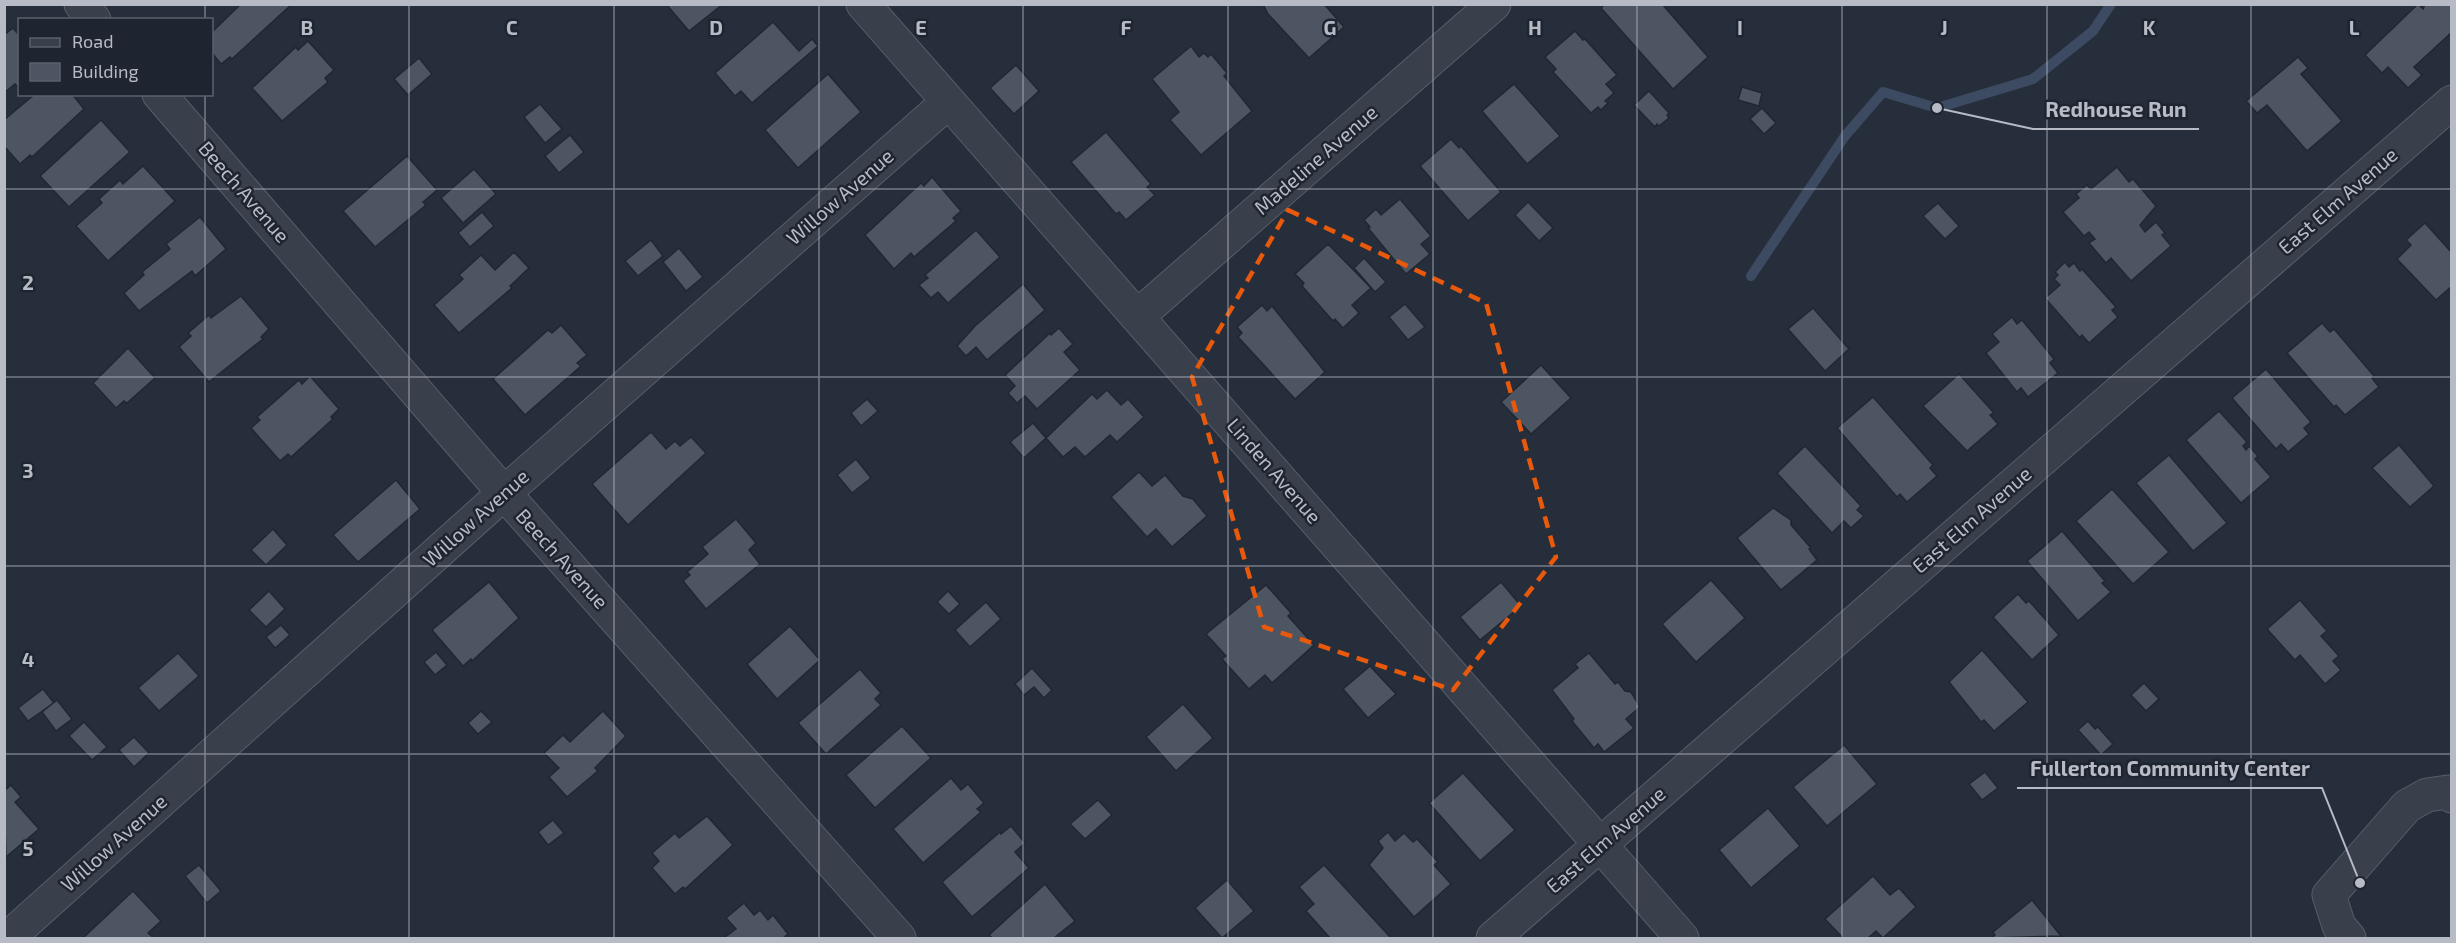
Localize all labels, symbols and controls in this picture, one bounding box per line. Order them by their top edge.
text: B [301,15,313,39]
text: C [506,15,518,39]
text: D [709,15,723,39]
text: E [915,15,927,39]
text: F [1120,15,1132,39]
text: G [1324,15,1336,39]
text: H [1528,15,1542,39]
text: I [1737,15,1743,39]
text: J [1940,15,1948,39]
text: K [2143,15,2156,39]
text: L [2349,15,2360,39]
legend [18,18,213,96]
text: Road [72,30,113,52]
text: Building [72,60,139,82]
callout: Redhouse Run [2033,90,2199,129]
text: Redhouse Run [2045,96,2187,121]
street label: Madeline Avenue [1249,99,1382,219]
street label: Beech Avenue [194,136,295,247]
street label: East Elm Avenue [2273,142,2402,259]
street label: Willow Avenue [781,143,898,249]
text: 2 [22,270,34,294]
street label: Linden Avenue [1223,413,1327,528]
text: 3 [22,458,34,482]
street label: East Elm Avenue [1907,461,2036,578]
street label: Willow Avenue [417,463,533,571]
street label: Beech Avenue [512,503,614,613]
text: 4 [22,647,35,671]
callout: Fullerton Community Center [2017,749,2322,788]
text: Fullerton Community Center [2030,755,2310,781]
street label: East Elm Avenue [1541,781,1670,898]
street label: Willow Avenue [55,788,171,896]
text: 5 [22,836,34,860]

